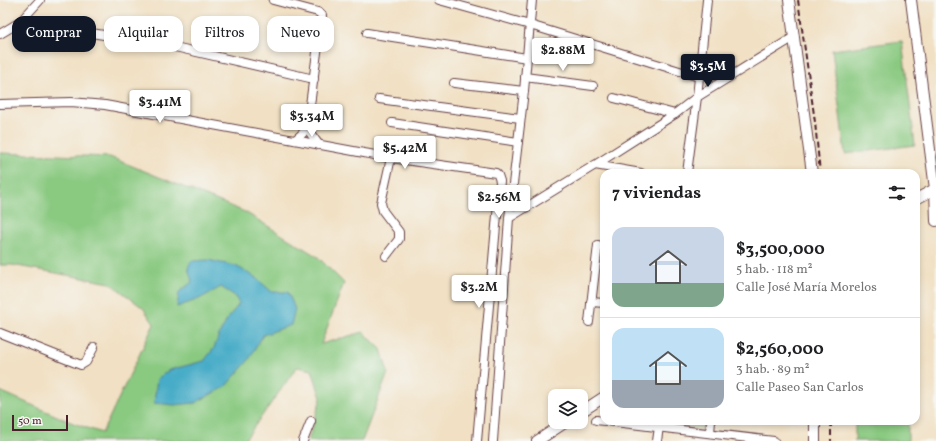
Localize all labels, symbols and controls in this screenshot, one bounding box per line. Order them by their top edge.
chip: Comprar [12,16,96,52]
chip: Alquilar [104,16,183,52]
chip: Filtros [191,16,259,52]
chip: Nuevo [267,16,334,52]
pin: $2.88M [530,38,596,72]
text: $2.88M [541,42,585,60]
pin: $3.5M [680,54,736,88]
text: $3.5M [690,58,726,76]
pin: $3.41M [127,90,193,124]
text: $3.41M [138,94,182,112]
pin: $3.34M [279,104,345,138]
text: $3.34M [290,108,334,126]
pin: $5.42M [372,136,438,170]
text: $5.42M [383,140,427,158]
text: 7 viviendas [612,182,701,205]
icon: filters [886,182,908,204]
pin: $2.56M [466,185,532,219]
text: $2.56M [477,189,521,207]
text: $3,500,000 [736,238,825,261]
icon: home [644,243,692,291]
text: 5 hab. · 118 m² [736,261,812,279]
pin: $3.2M [451,275,507,309]
text: $3.2M [461,279,497,297]
text: Calle José María Morelos [736,279,877,297]
text: $2,560,000 [736,338,824,361]
icon: home [644,344,692,392]
text: 3 hab. · 89 m² [736,361,810,379]
text: Calle Paseo San Carlos [736,379,864,397]
map controls [548,389,588,429]
button: layers [548,389,588,429]
scale bar [12,413,68,432]
text: 50 m [18,414,42,429]

